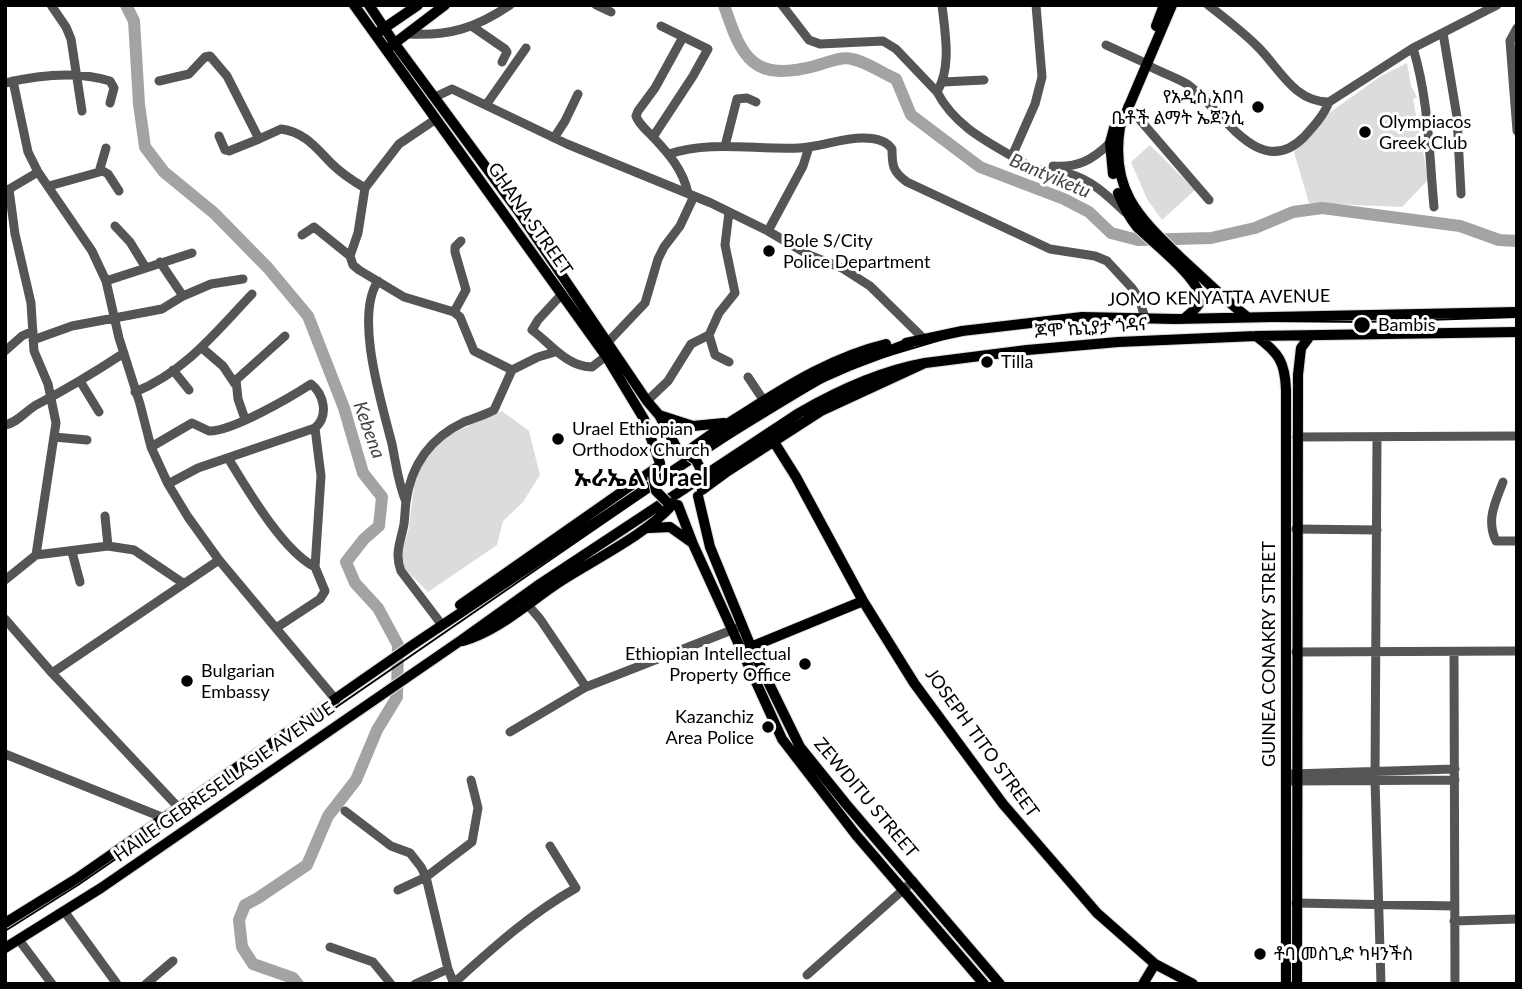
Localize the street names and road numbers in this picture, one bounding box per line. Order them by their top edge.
street label: GHANA STREET [483,158,577,280]
street label: JOMO KENYATTA AVENUE [1107,285,1331,311]
street label: ጆሞ ኬኒያታ ጎዳና [1034,313,1148,343]
street label: GUINEA CONAKRY STREET [1258,541,1280,767]
street label: JOSEPH TITO STREET [921,664,1043,822]
street label: HAILE GEBRESELLASIE AVENUE [110,697,338,867]
street label: ZEWDITU STREET [809,734,923,862]

